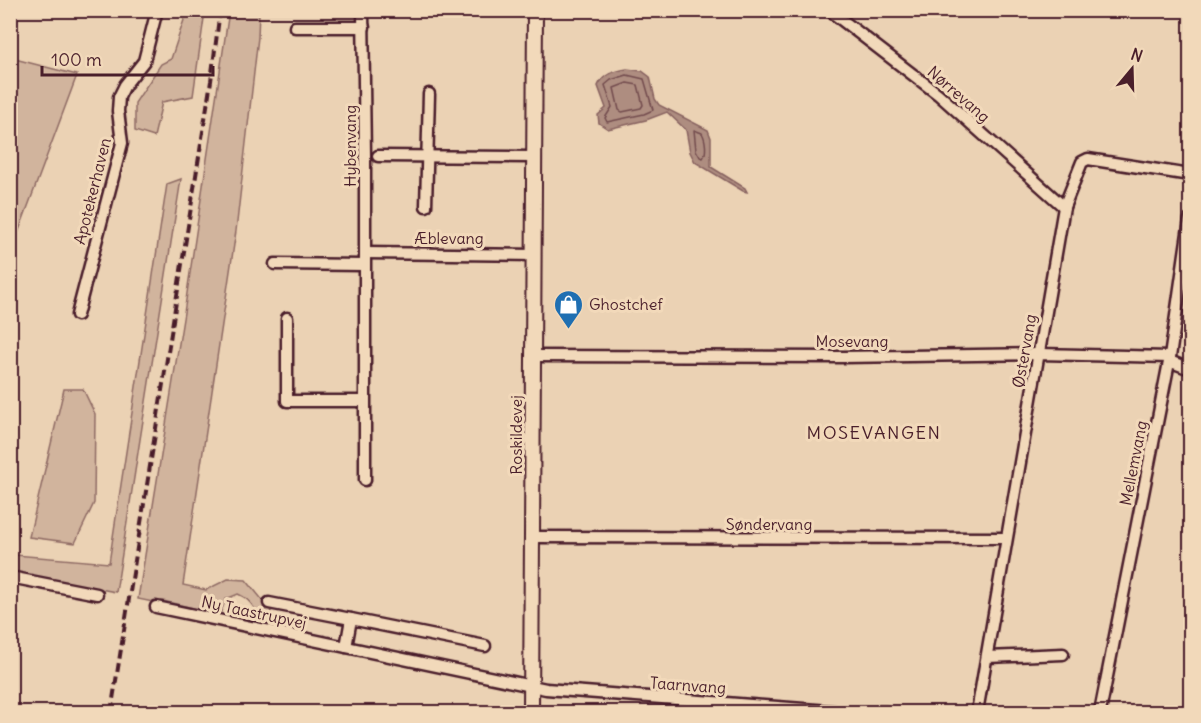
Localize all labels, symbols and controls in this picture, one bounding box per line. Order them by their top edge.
scale bar [42,39,213,77]
north arrow [1102,39,1162,99]
text: N [1128,44,1145,66]
text: 100 m [51,48,102,71]
street label: Nørrevang [924,61,994,127]
street label: Hybenvang [340,105,360,187]
street label: Apotekerhaven [69,136,115,246]
street label: Æblevang [414,228,484,248]
shop icon: Ghostchef [552,288,584,330]
place label: Ghostchef [589,294,663,314]
street label: Østervang [1008,312,1040,390]
street label: Mosevang [816,331,888,351]
street label: Roskildevej [506,395,526,475]
street label: Mellemvang [1115,419,1151,507]
district label: MOSEVANGEN [807,421,941,444]
street label: Søndervang [726,514,812,534]
street label: Ny Taastrupvej [200,591,308,633]
street label: Taarnvang [649,672,727,698]

